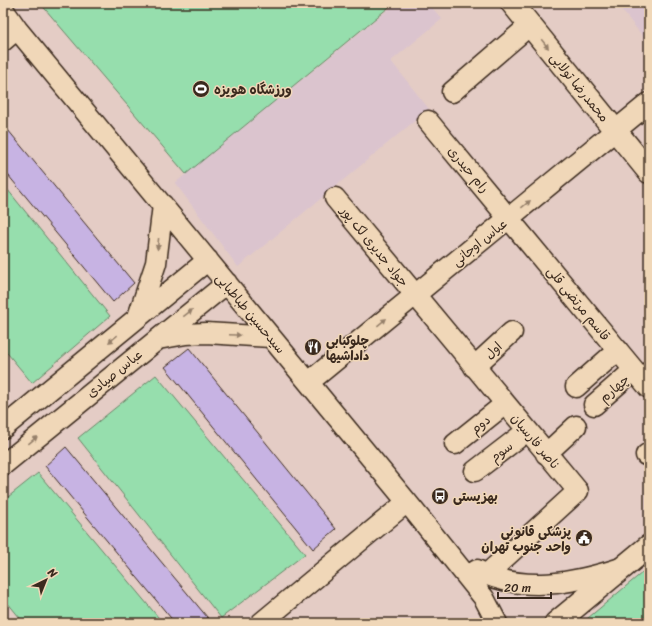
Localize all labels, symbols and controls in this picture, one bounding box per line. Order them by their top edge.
one-way arrow [541,39,550,50]
street label: محمدرضا تولایی [544,47,615,127]
place label: ورزشگاه هویزه [214,78,292,101]
sports icon: ورزشگاه هویزه [191,79,211,99]
street label: رام حیدری [442,141,495,198]
one-way arrow [520,199,531,208]
street label: جواد جدیری لک پور [334,200,415,292]
street label: عباس اوجانی [446,213,512,272]
one-way arrow [155,238,162,250]
street label: قاسم مرتضی قلی [541,261,616,346]
street label: سیدحسین طباطبایی [210,268,292,359]
one-way arrow [183,309,194,318]
one-way arrow [377,318,388,327]
place label: چلوکبابی داداشیها [326,329,369,367]
one-way arrow [229,332,242,338]
one-way arrow [108,334,119,343]
street label: اول [479,336,508,365]
restaurant icon: چلوکبابی داداشیها [303,337,323,357]
street label: عباس صیادی [81,343,148,403]
street label: چهارم [594,368,635,408]
street label: ناصر فارسیان [505,408,566,475]
street label: دوم [465,409,496,440]
one-way arrow [28,435,38,444]
street label: سوم [485,435,518,468]
place label: بهزیستی [453,485,498,508]
bus stop icon: بهزیستی [430,486,450,506]
place label: پزشکی قانونی واحد جنوب تهران [481,520,571,558]
public building icon: پزشکی قانونی واحد جنوب تهران [574,528,594,548]
north arrow [26,560,66,600]
text: N [42,563,62,583]
scale bar [498,574,551,600]
text: 20 m [504,577,531,599]

